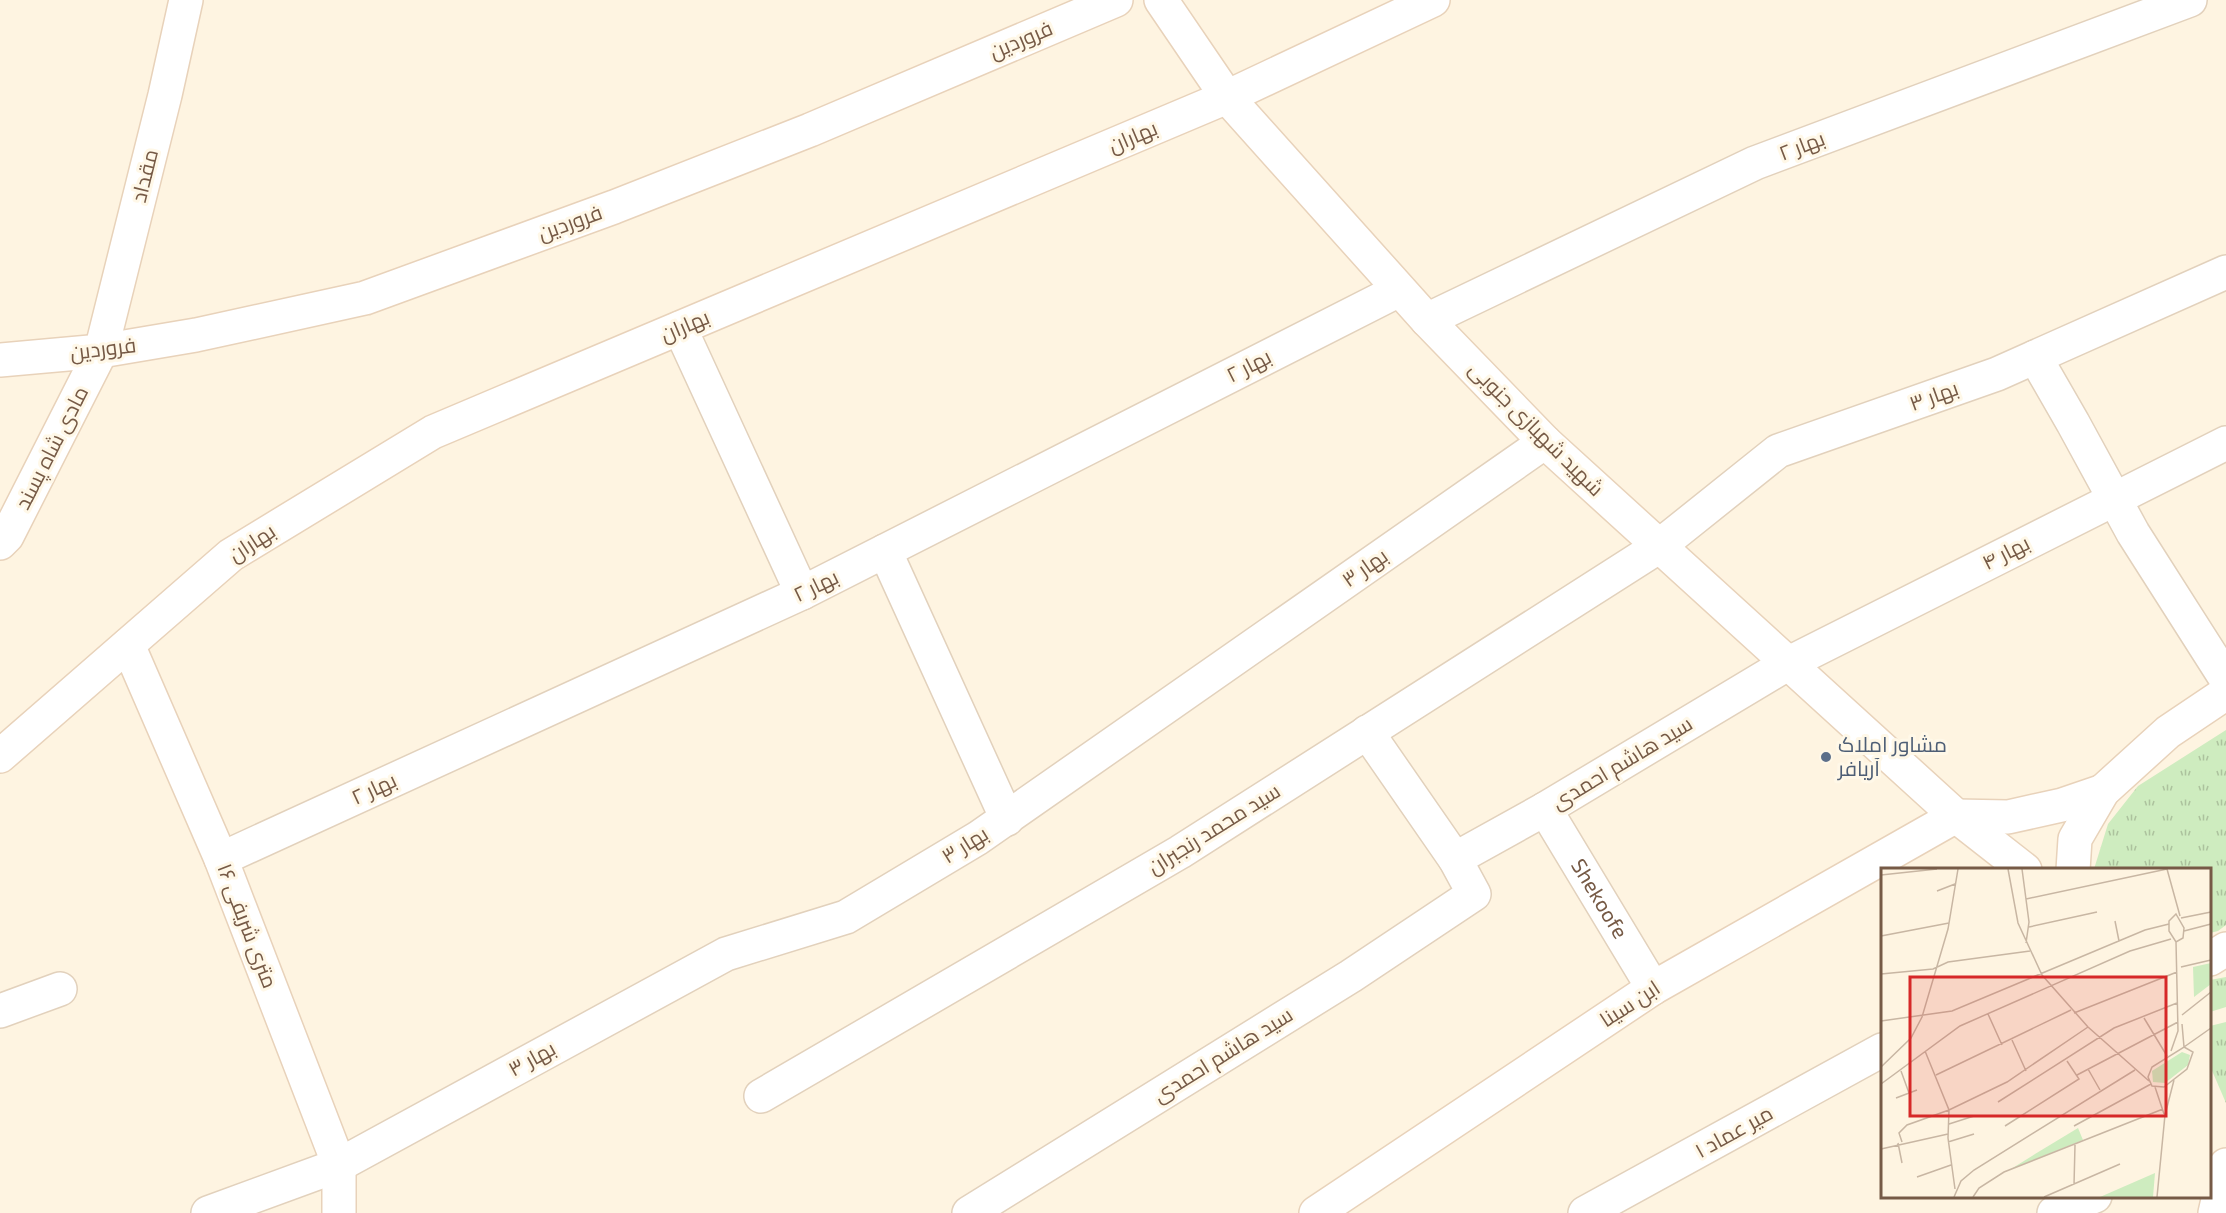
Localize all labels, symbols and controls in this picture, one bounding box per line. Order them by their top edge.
street label: فروردین [985,14,1057,65]
street label: بهاران [1104,114,1161,159]
street label: بهار ۲ [1775,125,1829,167]
street label: مقداد [125,146,162,205]
street label: فروردین [534,198,606,247]
street label: بهاران [656,303,713,348]
street label: فروردین [68,331,138,366]
street label: بهار ۲ [1222,343,1276,388]
street label: شهید شهبازی جنوبی [1463,355,1610,502]
street label: بهار ۳ [1906,374,1962,417]
street label: مادی شاه پسند [9,382,95,514]
street label: بهاران [223,517,280,568]
street label: بهار ۴ [1977,529,2034,576]
street label: بهار ۳ [1336,542,1393,593]
street label: بهار ۲ [789,563,843,608]
street label: سید هاشم احمدی [1546,710,1698,816]
place label: مشاور املاک آریافر [1837,731,1947,781]
marker: مشاور املاک آریافر [1819,750,1833,764]
street label: بهار ۲ [347,766,401,811]
street label: سید محمد رنجبران [1142,777,1285,880]
street label: بهار ۳ [936,820,993,869]
street label: Shekoofe [1567,854,1634,943]
street label: ۱۶ متری شریفی [211,860,284,992]
inset map [1881,868,2211,1198]
street label: ابن سینا [1594,974,1665,1033]
street label: سید هاشم احمدی [1148,1001,1298,1109]
street label: بهار ۳ [503,1035,560,1083]
street label: میر عماد ۱ [1690,1099,1777,1163]

